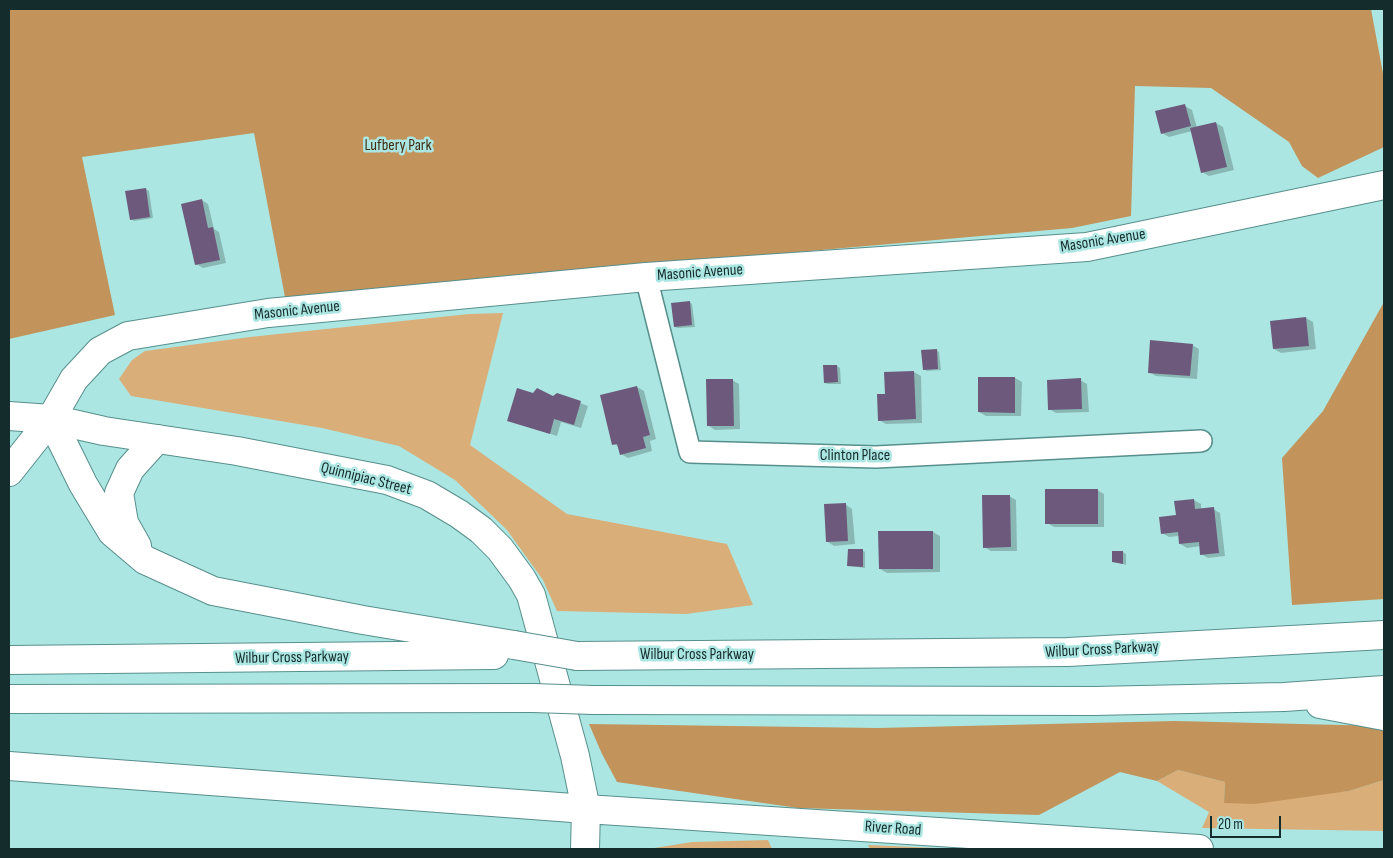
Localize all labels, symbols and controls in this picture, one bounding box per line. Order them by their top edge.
park label: Lufbery Park [364,136,432,156]
street label: Masonic Avenue [1059,225,1147,257]
street label: Masonic Avenue [656,260,744,286]
street label: Masonic Avenue [253,297,341,325]
street label: Clinton Place [820,446,890,466]
street label: Quinnipiac Street [319,458,413,500]
street label: Wilbur Cross Parkway [1045,637,1159,663]
street label: Wilbur Cross Parkway [640,645,754,665]
street label: Wilbur Cross Parkway [235,647,349,669]
scale bar [1213,806,1284,838]
text: 20 m [1218,815,1243,834]
street label: River Road [864,817,922,841]

